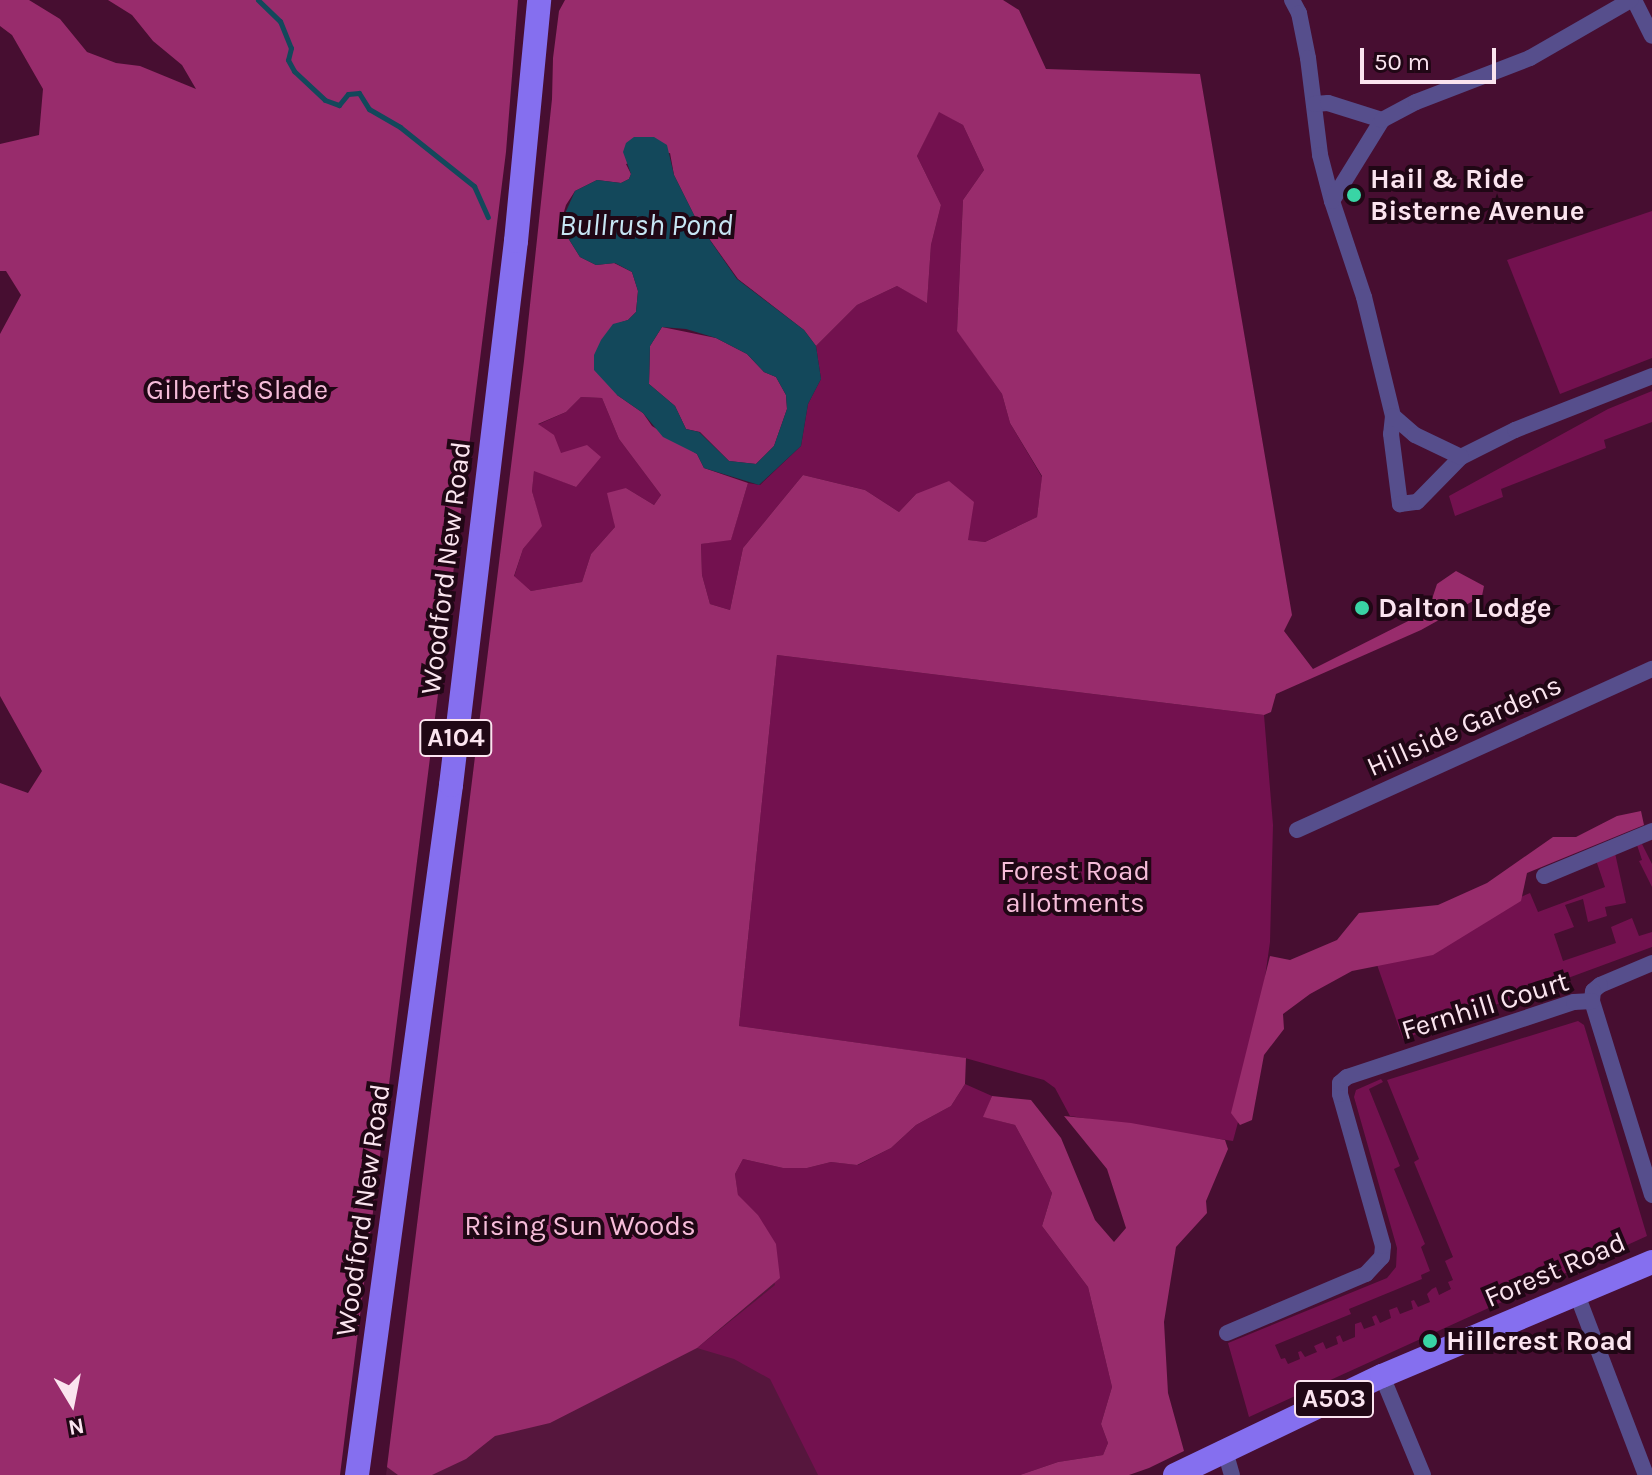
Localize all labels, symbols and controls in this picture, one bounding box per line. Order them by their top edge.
scale bar [1364,32,1500,82]
text: 50 m [1374,48,1430,76]
place label: Hail & Ride Bisterne Avenue [1370,162,1585,228]
marker: Hail & Ride Bisterne Avenue [1345,186,1363,204]
water label: Bullrush Pond [559,207,733,243]
park label: Gilbert's Slade [146,373,328,407]
street label: Woodford New Road [414,440,478,696]
place label: Dalton Lodge [1378,591,1552,625]
marker: Dalton Lodge [1353,599,1371,617]
street label: Hillside Gardens [1361,668,1567,784]
road number: A104 [418,716,494,760]
park label: Forest Road allotments [1000,854,1150,920]
street label: Fernhill Court [1397,965,1573,1047]
street label: Woodford New Road [329,1082,397,1338]
park label: Rising Sun Woods [464,1209,696,1243]
street label: Forest Road [1479,1225,1631,1315]
place label: Hillcrest Road [1446,1324,1633,1358]
marker: Hillcrest Road [1421,1332,1439,1350]
north arrow [32,1363,112,1443]
road number: A503 [1292,1377,1376,1421]
text: N [66,1412,86,1441]

